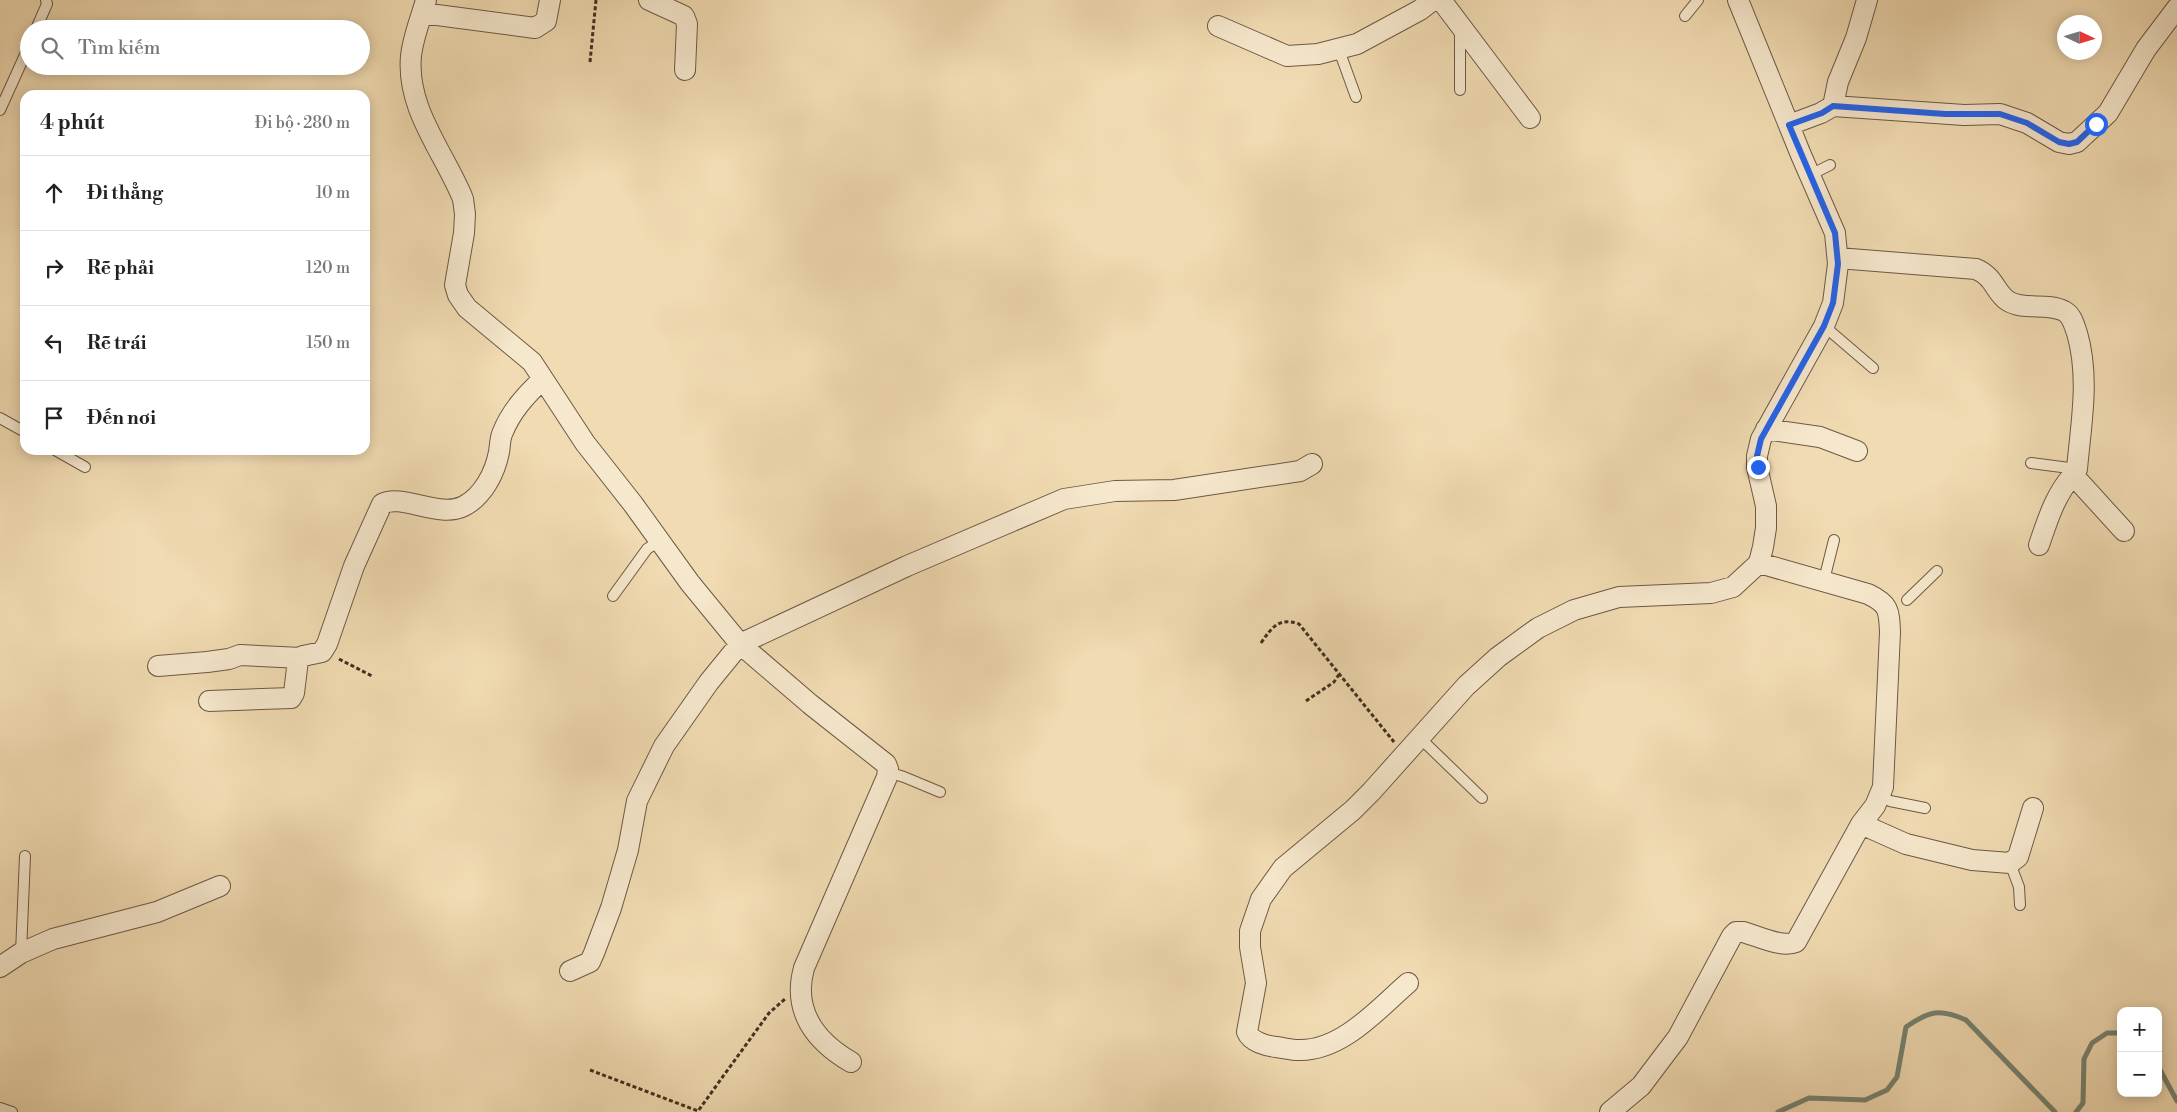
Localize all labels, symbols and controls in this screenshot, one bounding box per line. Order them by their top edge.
north arrow [2057,15,2102,60]
search box [20,20,370,75]
icon: search [38,34,66,62]
text: Tìm kiếm [78,36,161,60]
text: 4 phút [40,110,104,136]
text: Đi bộ · 280 m [255,113,350,133]
route start [2085,113,2108,136]
icon: ahead [40,179,68,207]
text: Đi thẳng [87,181,163,205]
text: 10 m [316,183,350,203]
icon: right [40,254,68,282]
text: Rẽ phải [87,256,154,280]
text: 120 m [306,258,350,278]
icon: left [40,329,68,357]
text: Rẽ trái [87,331,147,355]
text: 150 m [306,333,350,353]
icon: arrive [40,404,68,432]
text: Đến nơi [87,406,156,430]
route end [1747,456,1770,479]
map controls [2117,1007,2162,1097]
button: + [2117,1007,2162,1052]
button: − [2117,1052,2162,1097]

